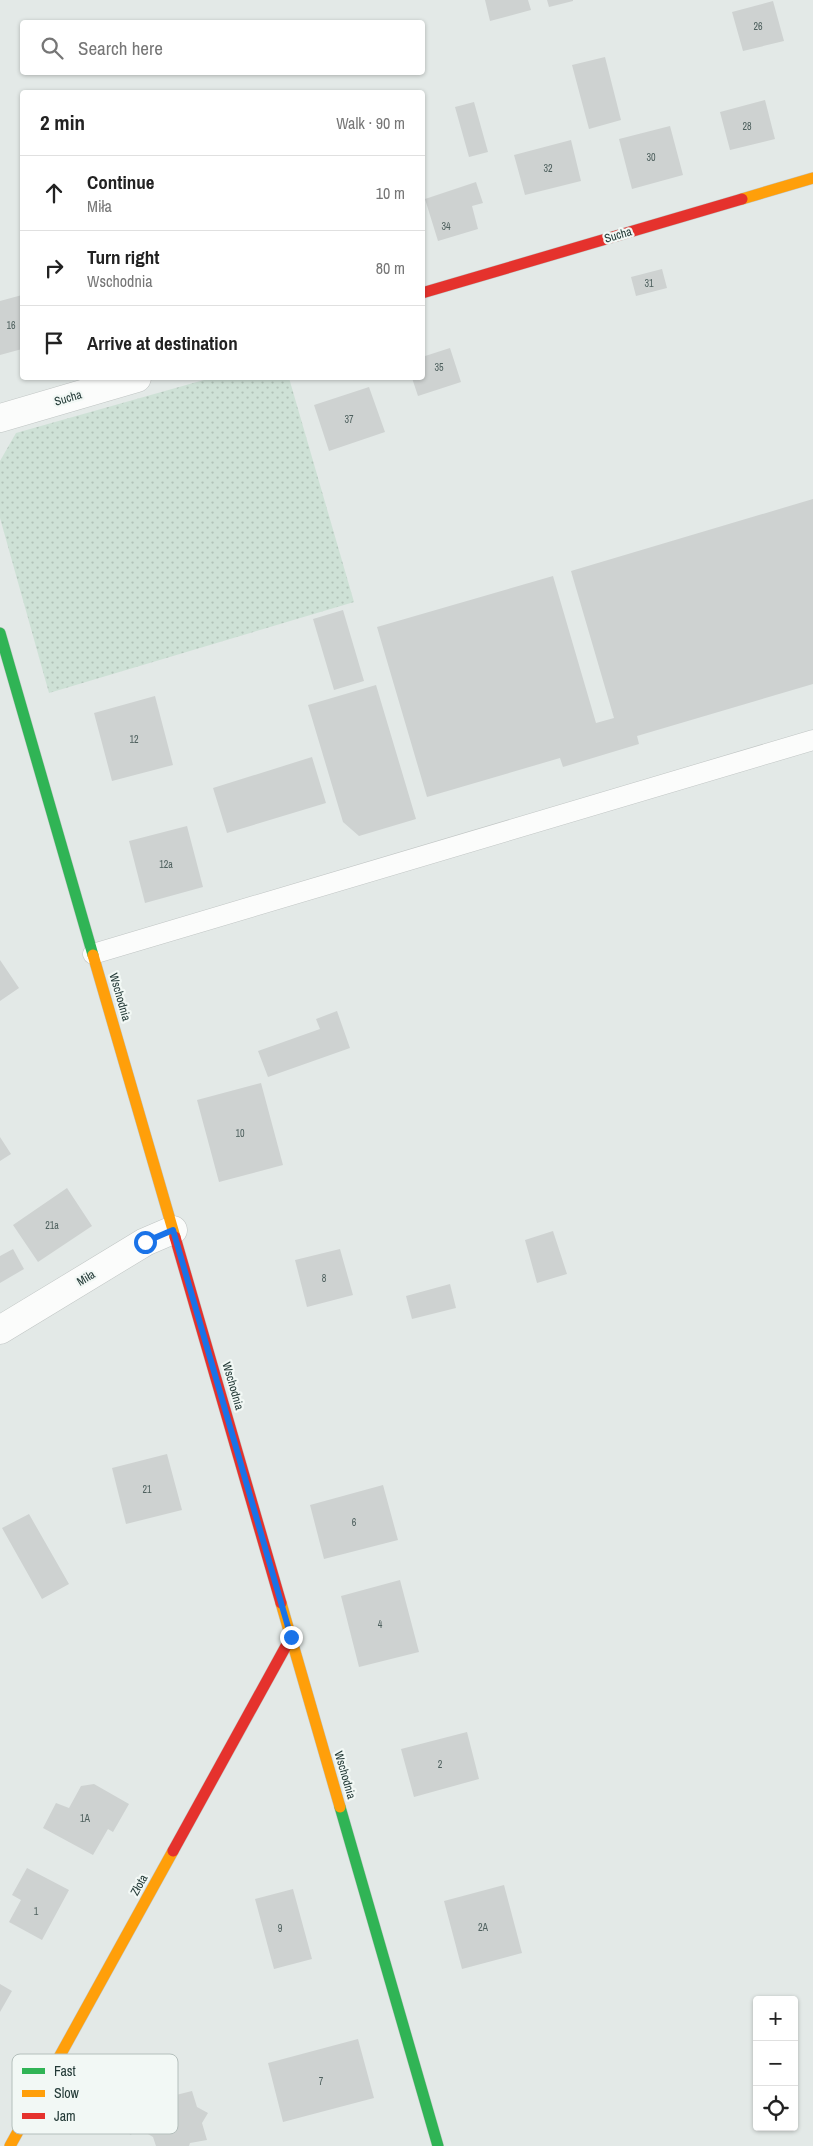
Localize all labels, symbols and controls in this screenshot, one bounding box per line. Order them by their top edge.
search box [20,20,425,75]
house number: 26 [753,20,763,33]
icon: search [38,34,66,62]
text: Search here [78,35,163,61]
text: 2 min [40,108,85,137]
text: Walk · 90 m [336,112,405,134]
house number: 28 [742,120,752,133]
house number: 30 [646,151,656,164]
house number: 32 [543,162,553,175]
text: Continue [87,169,155,195]
icon: ahead [40,179,68,207]
text: 10 m [376,182,405,204]
text: Miła [87,195,112,217]
house number: 34 [441,220,451,233]
street label: Sucha [602,223,634,247]
text: Turn right [87,244,159,270]
icon: right [40,254,68,282]
text: 80 m [376,257,405,279]
text: Wschodnia [87,270,153,292]
house number: 31 [644,277,654,290]
house number: 16 [6,319,16,332]
icon: arrive [40,329,68,357]
text: Arrive at destination [87,330,238,356]
house number: 35 [434,361,444,374]
street label: Sucha [52,386,84,410]
house number: 37 [344,413,354,426]
house number: 12 [129,733,139,746]
house number: 12a [159,858,173,871]
street label: Wschodnia [106,971,135,1023]
house number: 10 [235,1127,245,1140]
house number: 21a [45,1219,59,1232]
route start [134,1231,157,1254]
street label: Miła [74,1266,99,1290]
house number: 8 [322,1272,327,1285]
street label: Wschodnia [219,1360,248,1412]
house number: 21 [142,1483,152,1496]
house number: 6 [352,1516,357,1529]
house number: 4 [378,1618,383,1631]
route end [280,1626,303,1649]
street label: Wschodnia [331,1749,360,1801]
house number: 2 [438,1758,443,1771]
house number: 1A [80,1812,91,1825]
street label: Złota [127,1871,152,1898]
house number: 1 [34,1905,39,1918]
house number: 2A [478,1921,489,1934]
house number: 9 [278,1922,283,1935]
map controls [753,1996,798,2131]
button: + [753,1996,798,2041]
button: − [753,2041,798,2086]
legend [12,2054,178,2134]
text: Fast [54,2062,76,2080]
house number: 7 [319,2075,324,2088]
text: Slow [54,2084,80,2102]
button: locate [753,2086,798,2131]
text: Jam [54,2107,76,2125]

